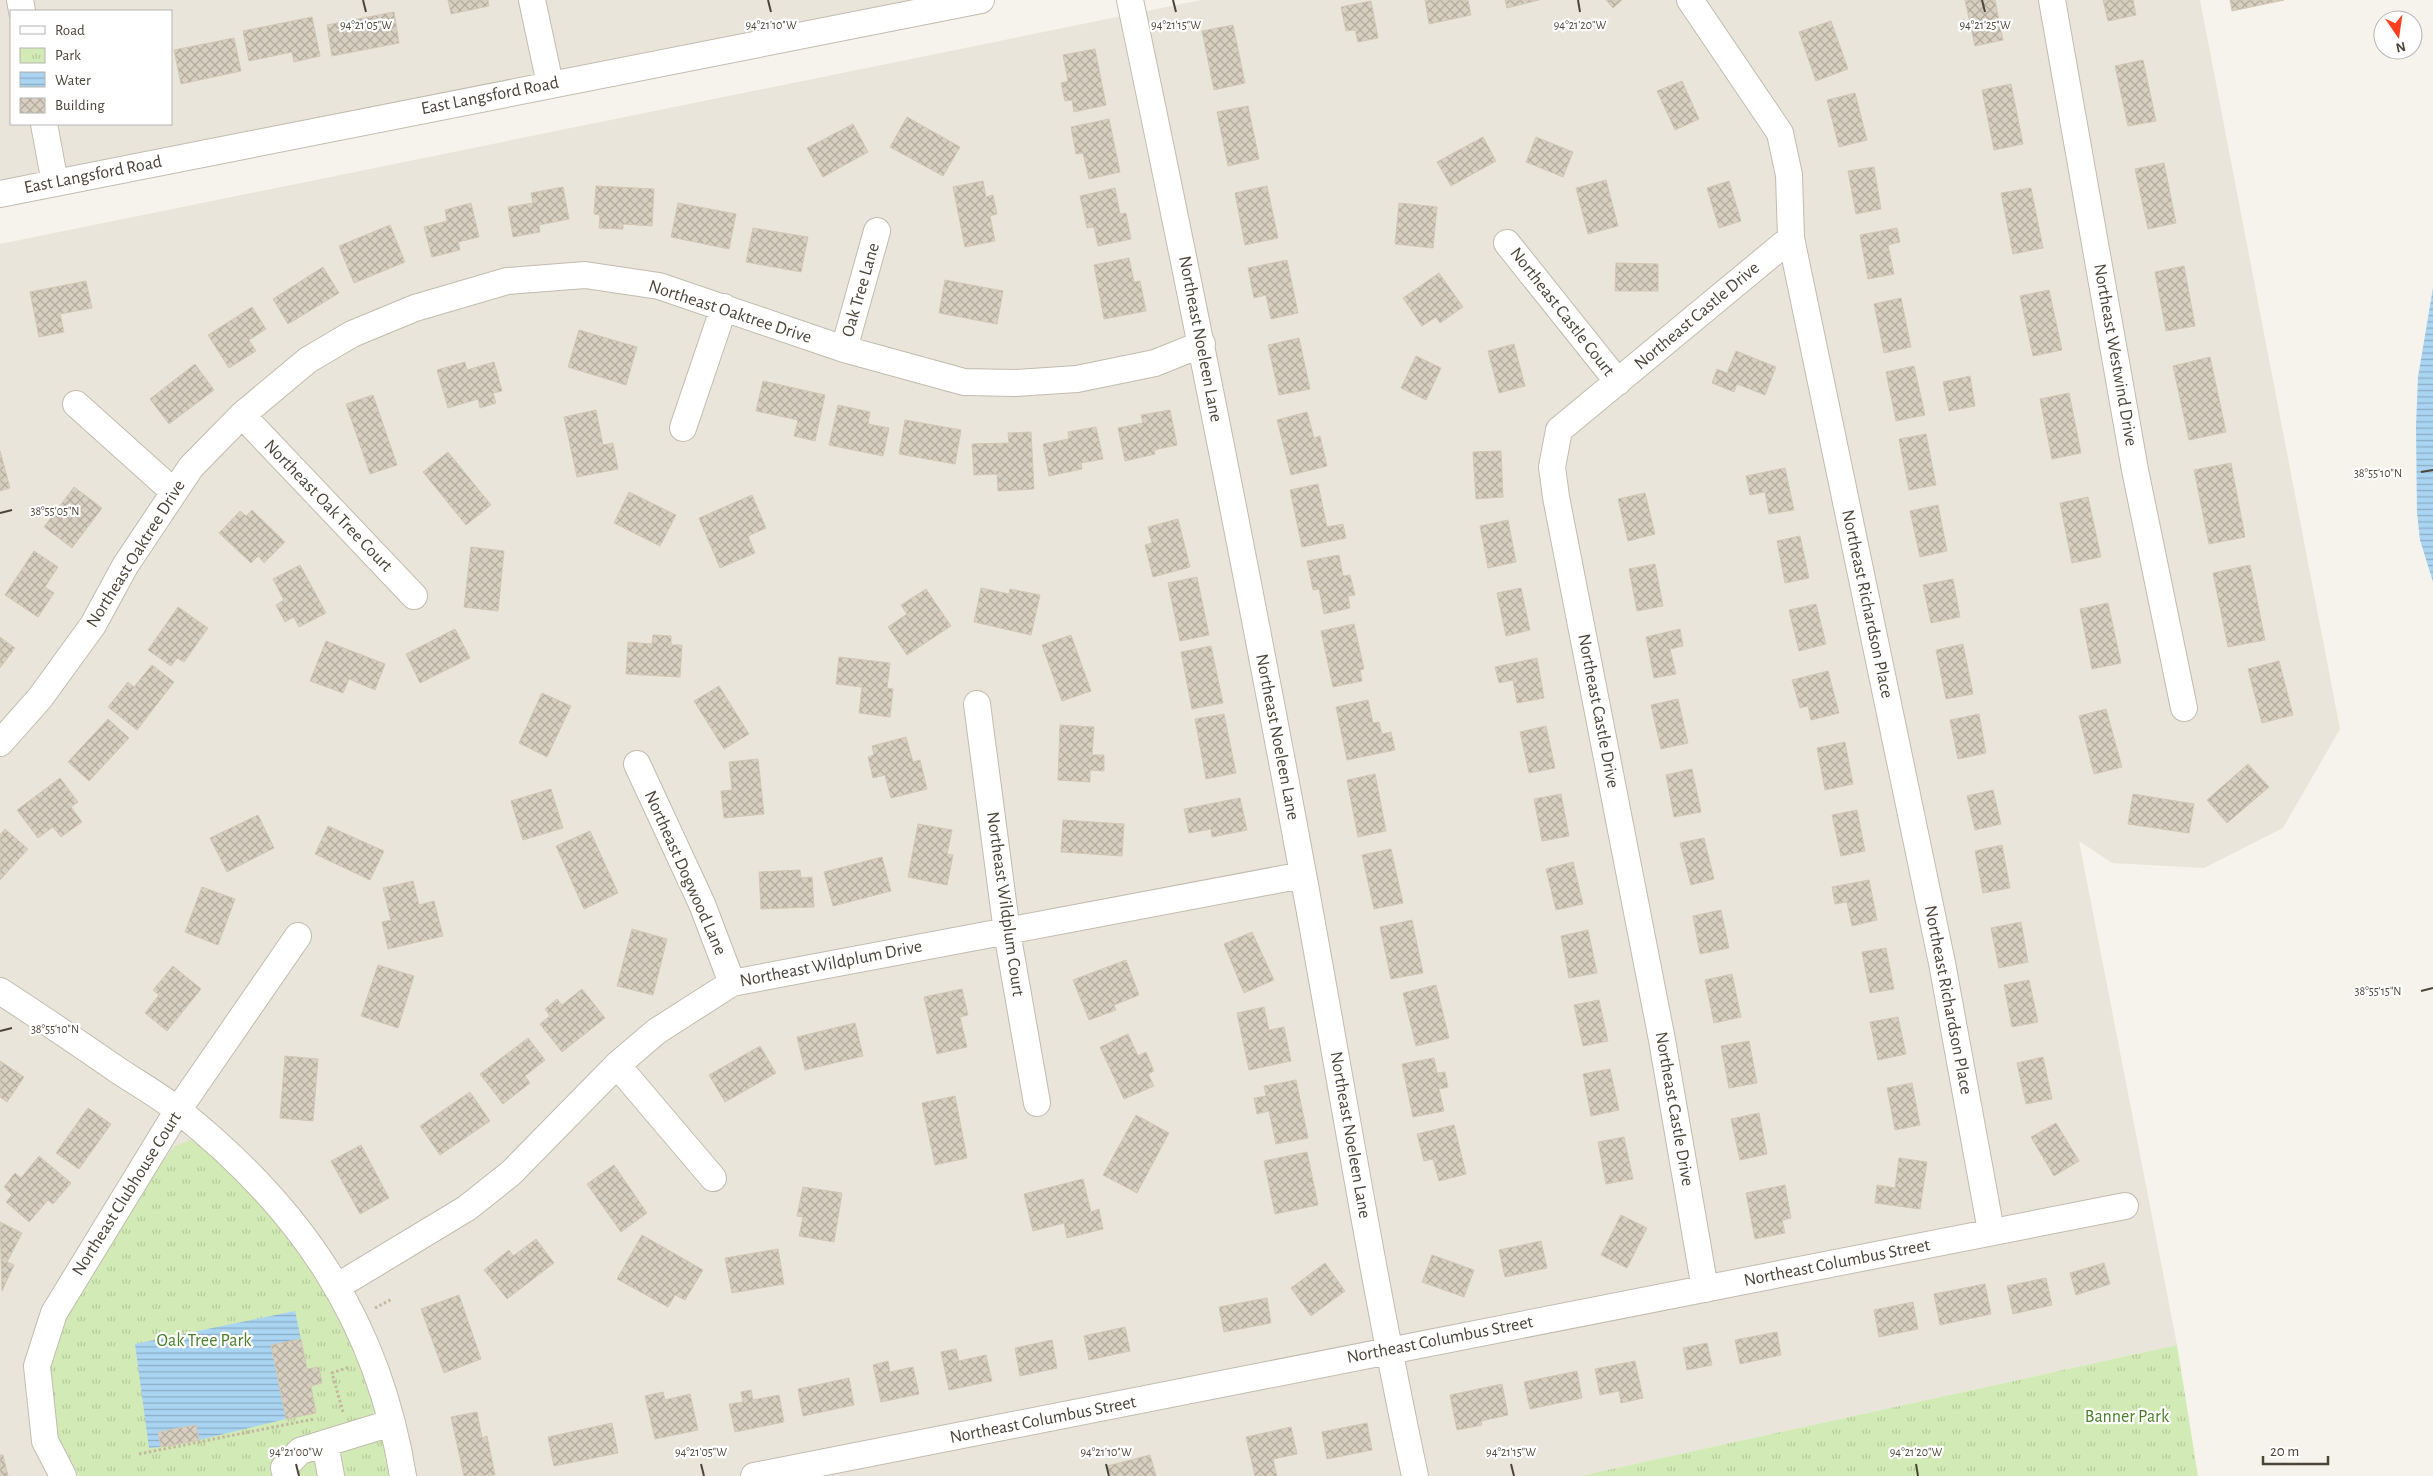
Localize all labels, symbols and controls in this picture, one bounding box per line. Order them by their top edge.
legend [10,10,172,125]
north arrow [2373,10,2423,60]
text: 94°21'05"W [340,19,392,31]
text: 94°21'10"W [745,19,797,31]
text: 94°21'15"W [1151,19,1201,31]
text: 94°21'20"W [1554,19,1607,31]
text: 94°21'25"W [1959,19,2011,31]
text: Road [55,23,85,38]
text: N [2394,39,2407,55]
text: Park [55,48,81,63]
text: Water [55,73,91,88]
street label: East Langsford Road [420,74,560,118]
text: Building [55,98,105,113]
street label: East Langsford Road [23,153,163,197]
street label: Oak Tree Lane [839,241,883,339]
street label: Northeast Castle Court [1506,244,1618,380]
street label: Northeast Noeleen Lane [1175,254,1225,424]
street label: Northeast Castle Drive [1631,259,1763,373]
street label: Northeast Westwind Drive [2090,262,2140,448]
street label: Northeast Oaktree Drive [646,277,814,347]
street label: Northeast Oak Tree Court [260,437,396,576]
text: 38°55'10"N [2354,467,2402,479]
street label: Northeast Oaktree Drive [83,477,189,631]
text: 38°55'05"N [30,505,80,517]
street label: Northeast Richardson Place [1838,508,1896,700]
street label: Northeast Castle Drive [1574,632,1622,790]
street label: Northeast Noeleen Lane [1252,652,1302,822]
street label: Northeast Dogwood Lane [641,788,729,958]
street label: Northeast Wildplum Court [983,811,1027,998]
street label: Northeast Richardson Place [1921,904,1975,1096]
street label: Northeast Wildplum Drive [738,938,924,990]
text: 38°55'15"N [2355,985,2401,997]
text: 38°55'10"N [31,1023,79,1035]
street label: Northeast Castle Drive [1652,1030,1696,1188]
street label: Northeast Noeleen Lane [1326,1050,1374,1220]
street label: Northeast Clubhouse Court [69,1109,185,1279]
street label: Northeast Columbus Street [1742,1236,1932,1290]
street label: Northeast Columbus Street [1345,1313,1535,1367]
park label: Oak Tree Park [156,1332,252,1350]
street label: Northeast Columbus Street [948,1393,1138,1447]
park label: Banner Park [2085,1408,2170,1426]
scale bar [2263,1434,2328,1466]
text: 20 m [2270,1444,2299,1459]
text: 94°21'00"W [269,1446,323,1458]
text: 94°21'05"W [675,1446,727,1458]
text: 94°21'10"W [1080,1446,1132,1458]
text: 94°21'15"W [1486,1446,1536,1458]
text: 94°21'20"W [1890,1446,1943,1458]

